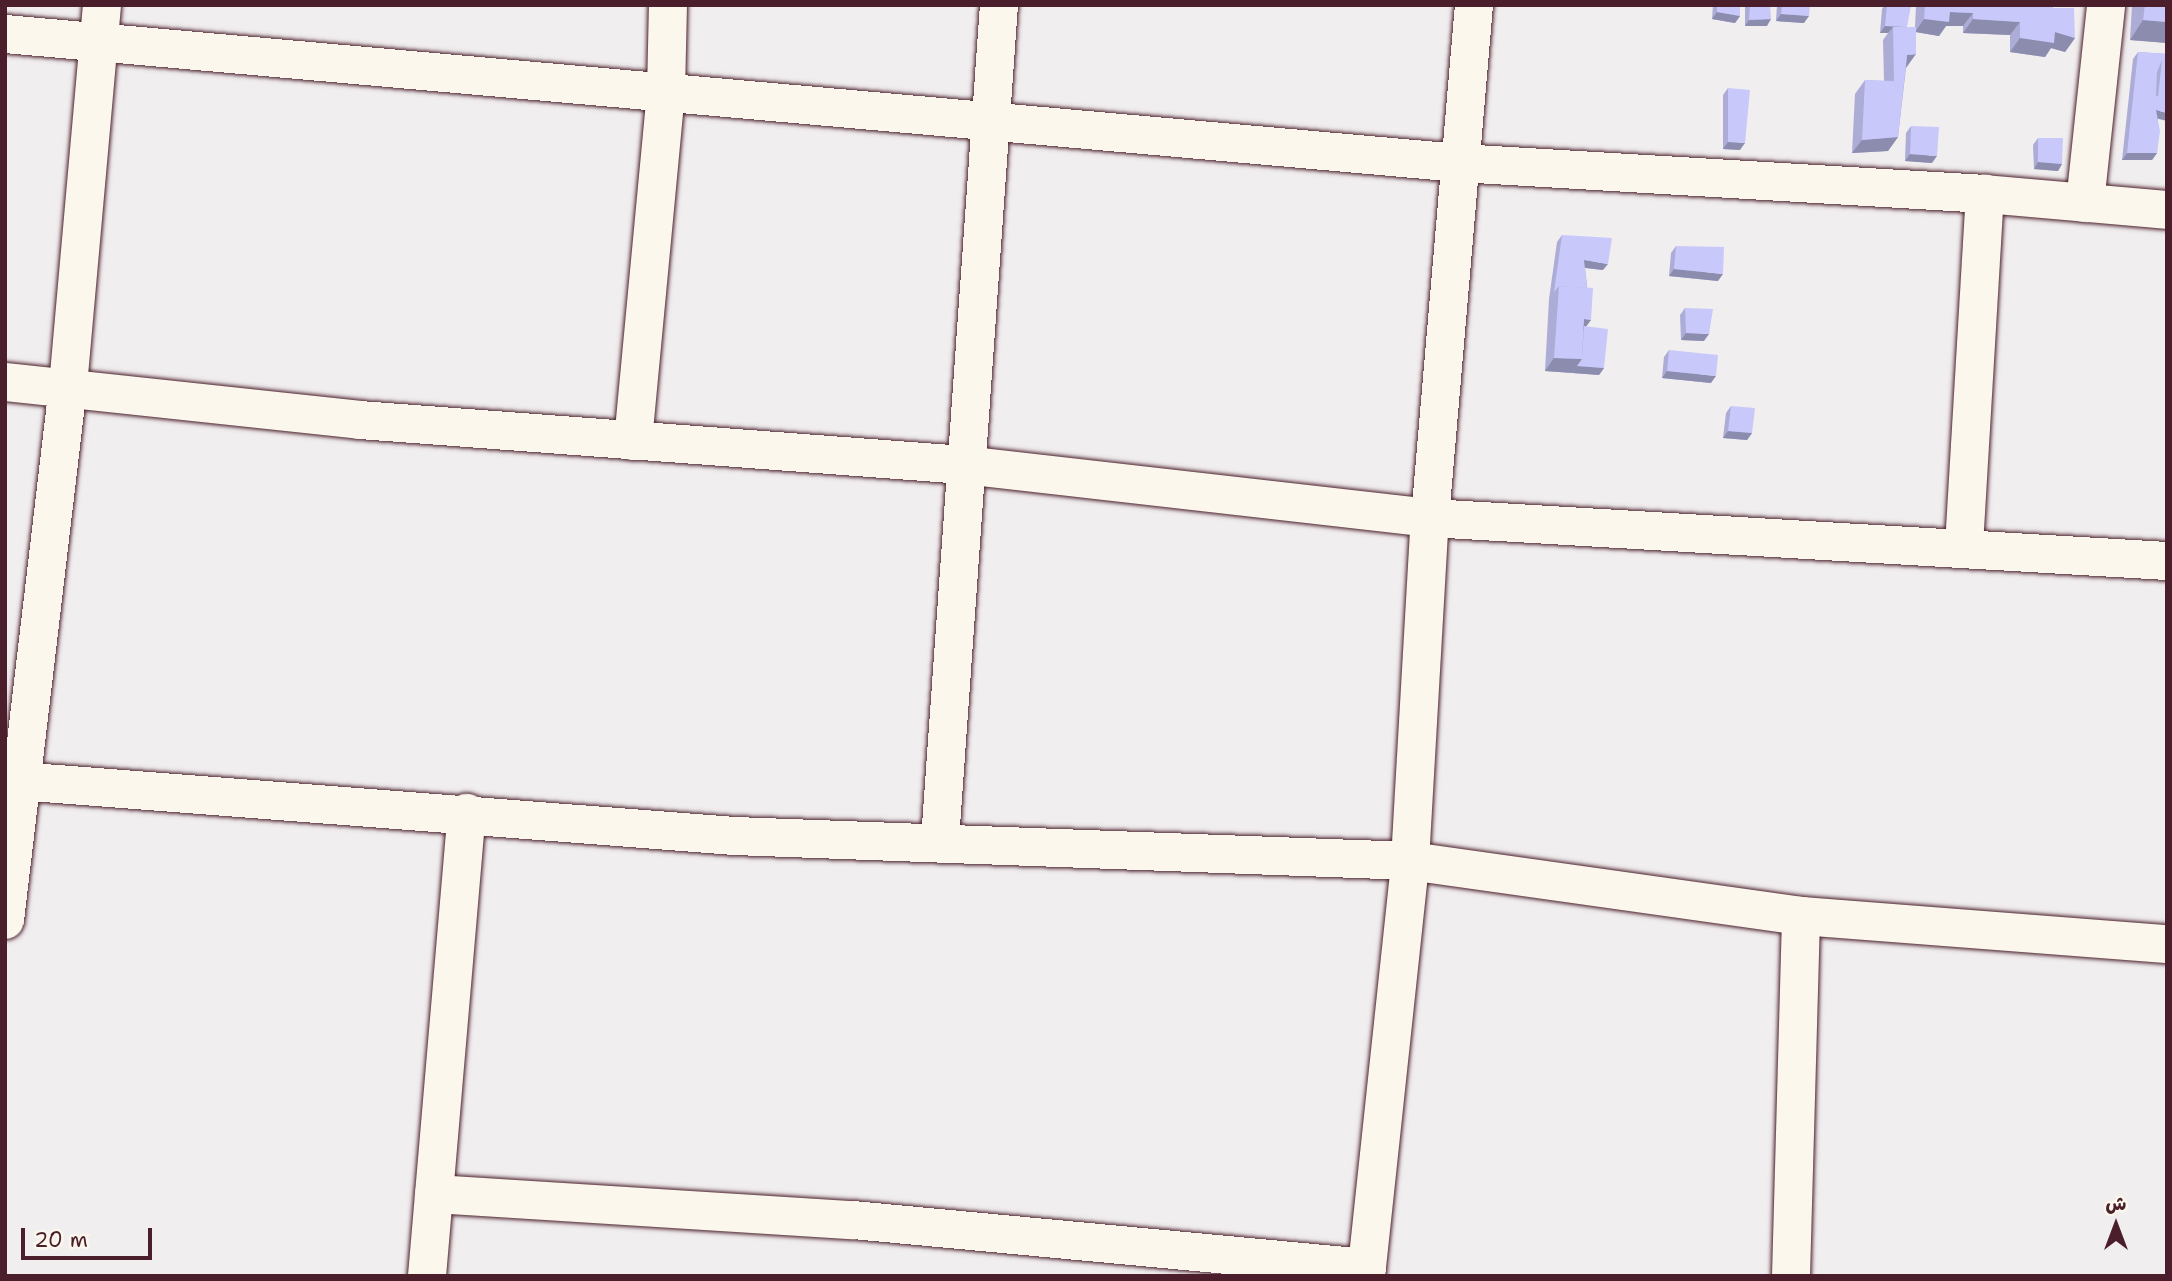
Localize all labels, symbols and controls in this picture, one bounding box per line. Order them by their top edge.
north arrow [2081,1190,2151,1260]
text: ش [2106,1191,2126,1216]
scale bar [24,1214,156,1258]
text: 20 m [34,1226,88,1254]

